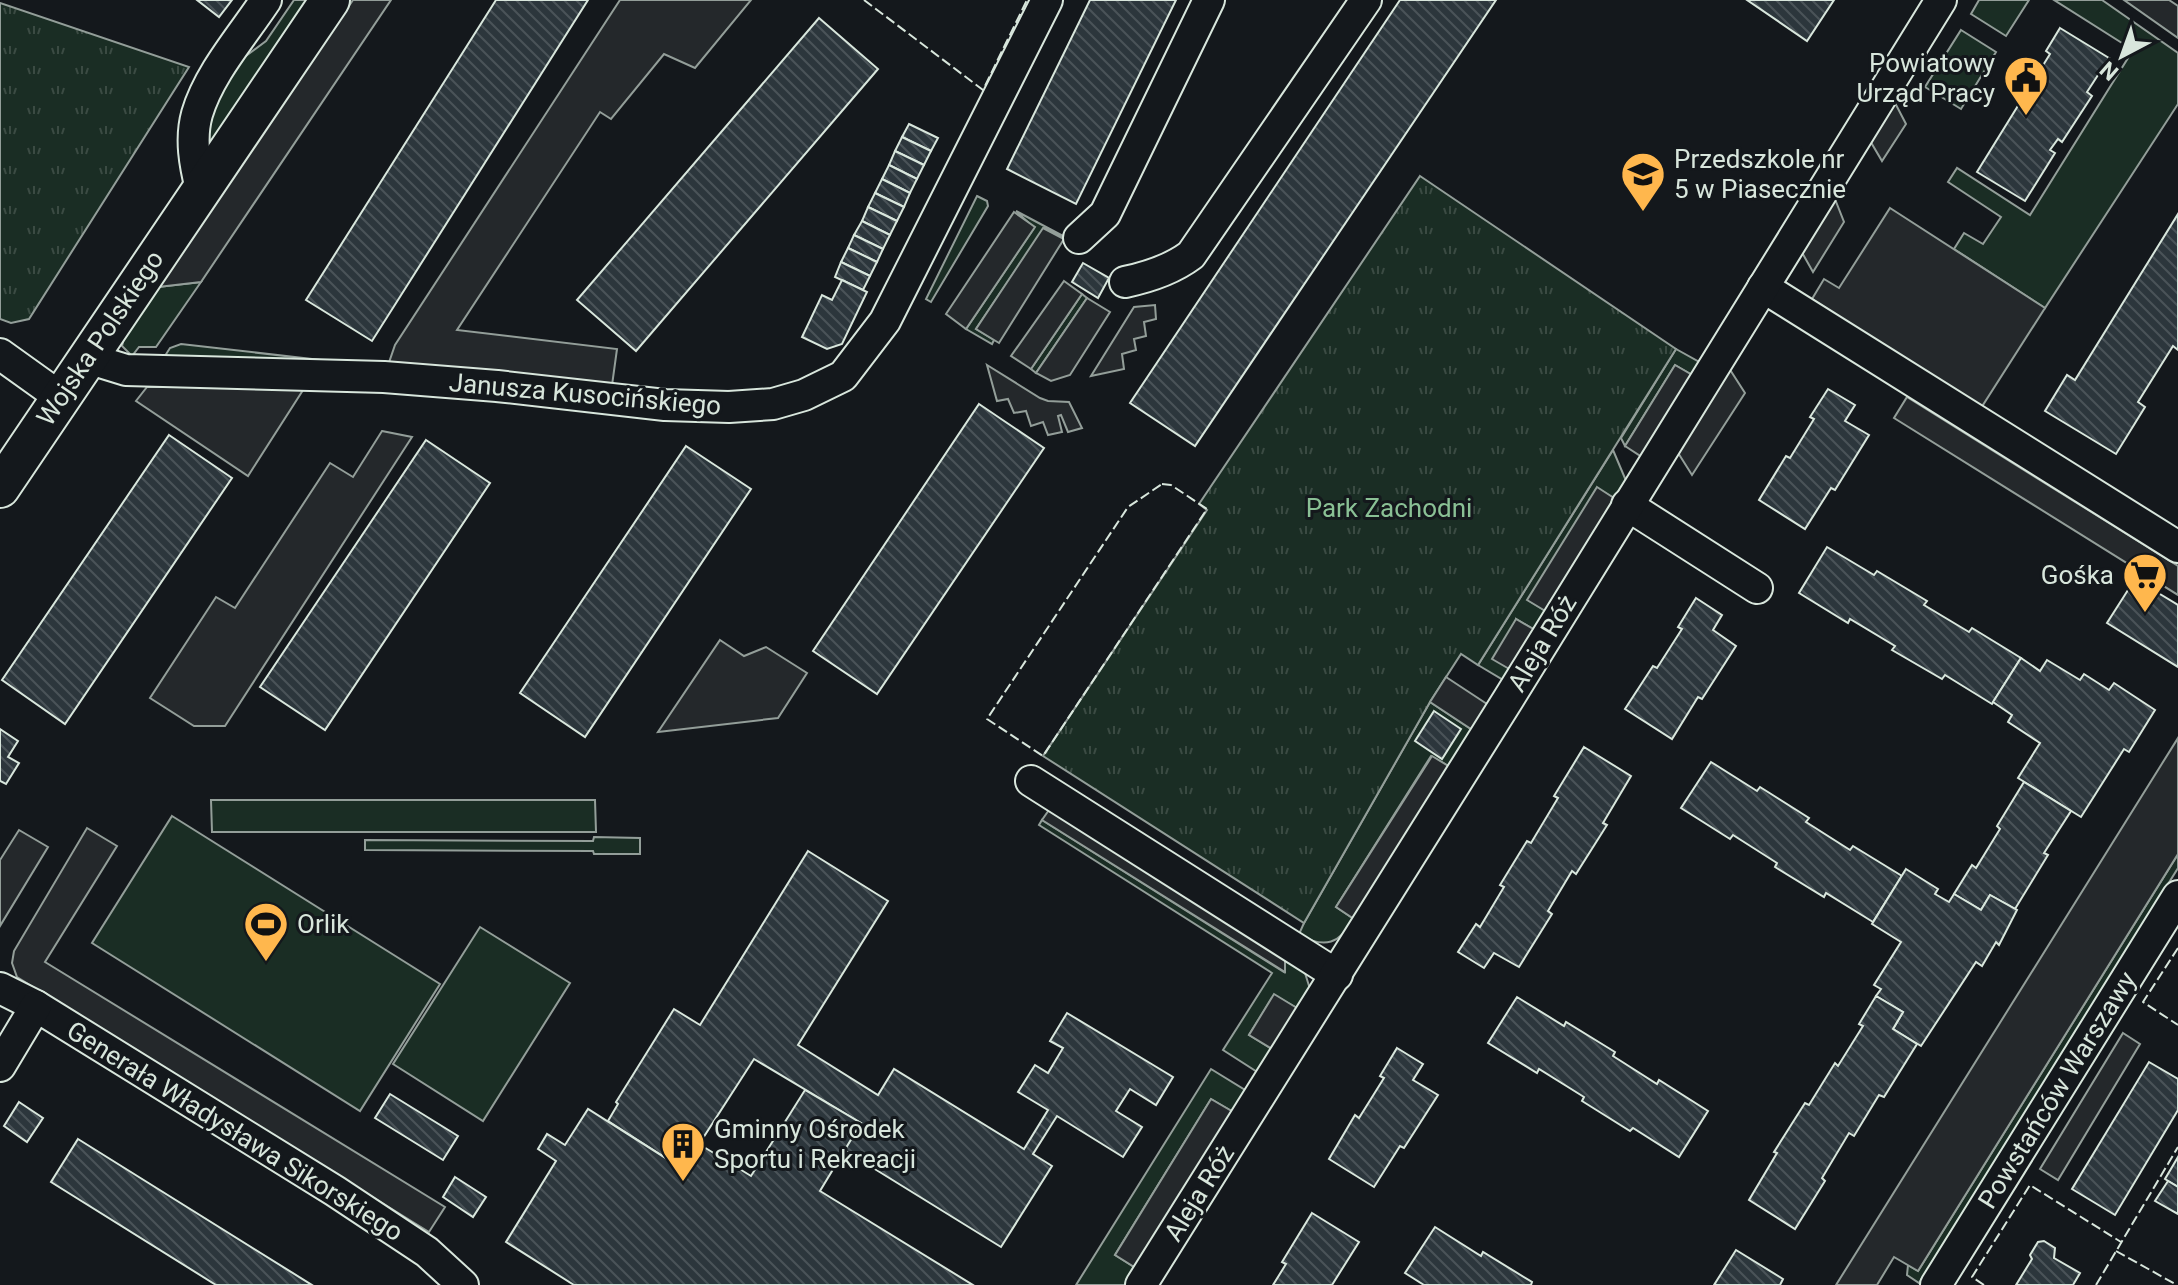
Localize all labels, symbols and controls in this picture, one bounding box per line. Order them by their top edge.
north arrow [2082,16,2162,96]
place label: Powiatowy Urząd Pracy [1856,48,1995,108]
public building icon: Powiatowy Urząd Pracy [2002,54,2050,117]
text: N [2095,56,2123,85]
place label: Przedszkole nr 5 w Piasecznie [1674,144,1846,204]
school or university icon: Przedszkole nr 5 w Piasecznie [1619,150,1667,213]
street label: Wojska Polskiego [30,245,170,431]
street label: Janusza Kusocińskiego [448,367,722,421]
park label: Park Zachodni [1306,493,1472,523]
supermarket icon: Gośka [2121,551,2169,614]
place label: Gośka [2041,560,2114,590]
street label: Aleja Róż [1501,589,1583,697]
sports icon: Orlik [242,900,290,963]
place label: Orlik [297,909,350,939]
street label: Powstańców Warszawy [1972,966,2142,1214]
street label: Generała Władysława Sikorskiego [62,1015,408,1247]
place label: Gminny Ośrodek Sportu i Rekreacji [714,1114,916,1174]
building icon: Gminny Ośrodek Sportu i Rekreacji [659,1120,707,1183]
street label: Aleja Róż [1158,1139,1240,1247]

